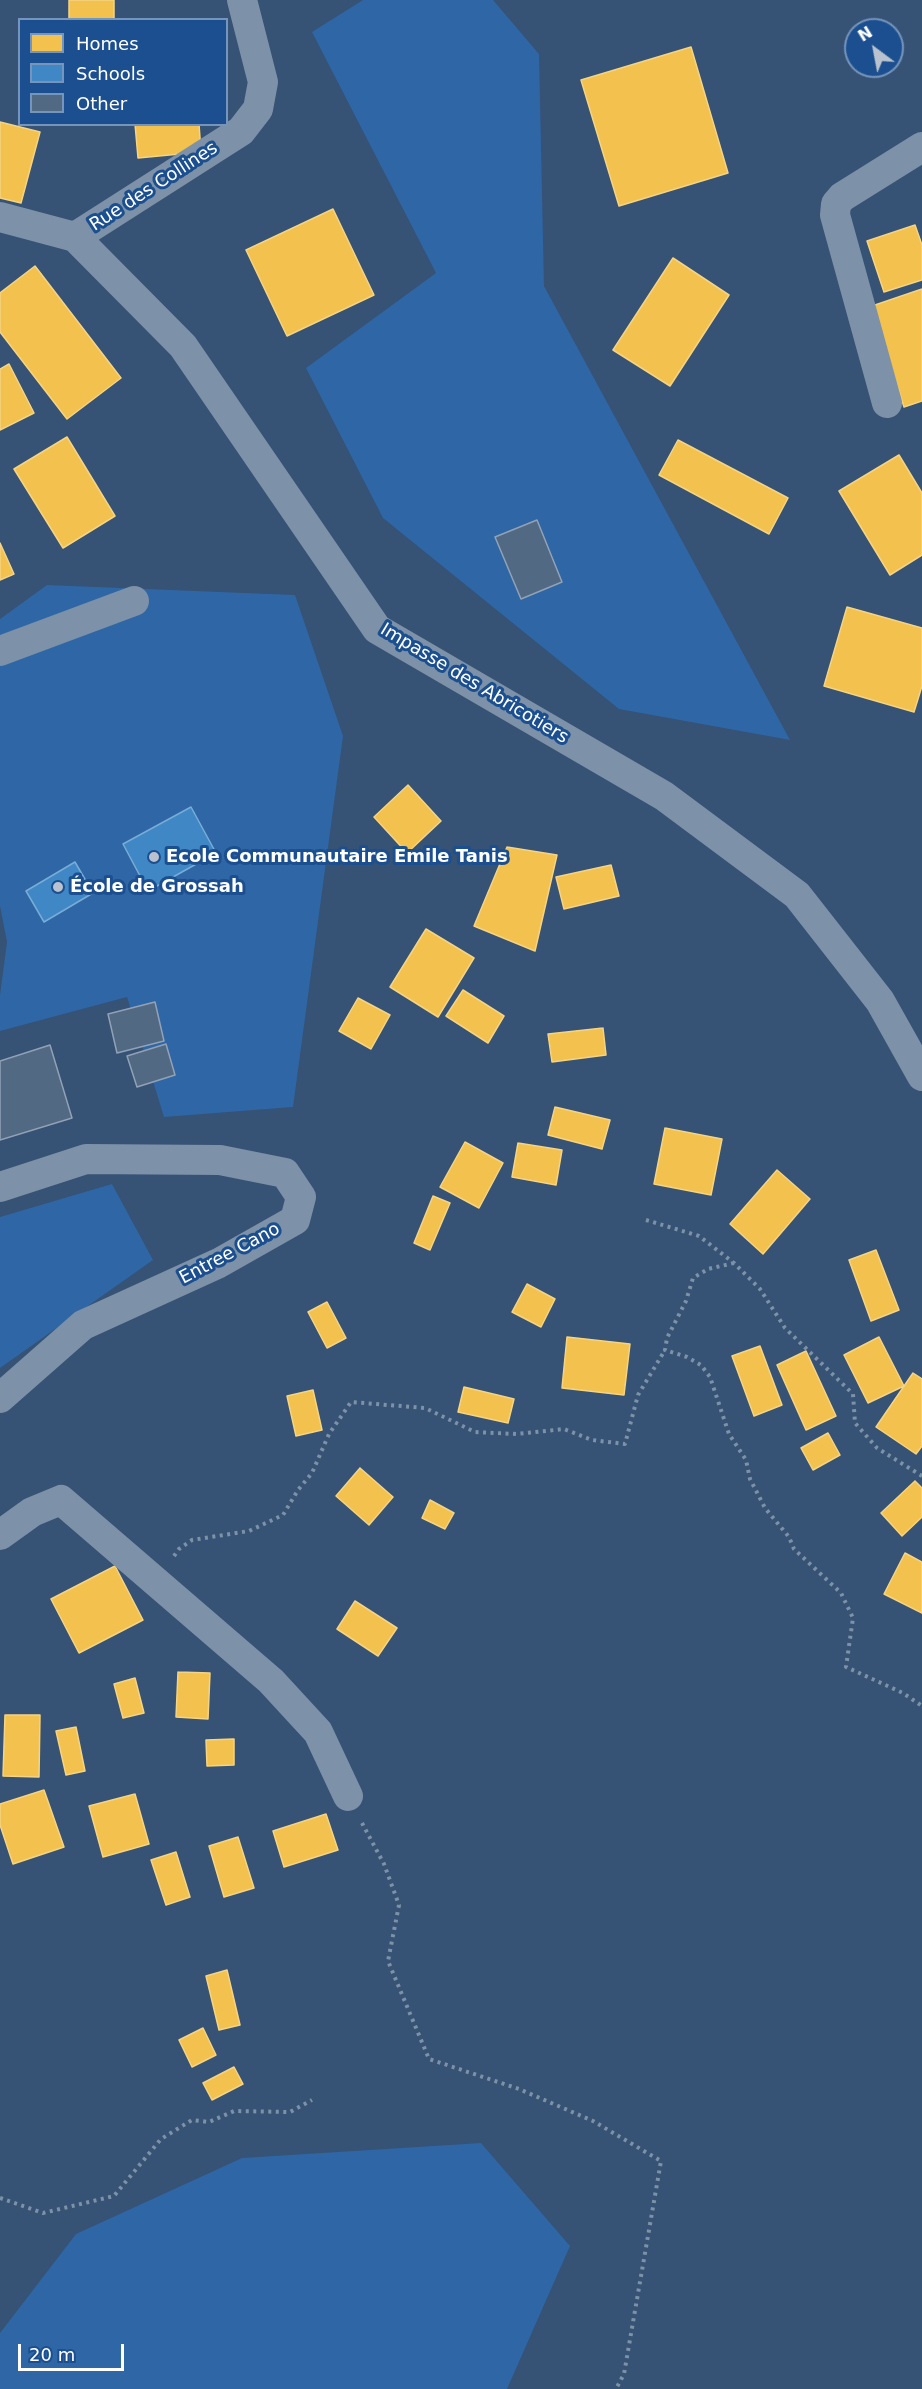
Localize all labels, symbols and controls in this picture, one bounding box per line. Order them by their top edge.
legend [18,18,228,126]
north arrow [844,18,904,78]
text: N [855,22,876,46]
text: Homes [76,33,139,54]
text: Schools [76,63,145,84]
text: Other [76,93,127,114]
street label: Rue des Collines [86,138,222,236]
street label: Impasse des Abricotiers [376,619,572,749]
place label: Ecole Communautaire Emile Tanis [166,846,508,868]
marker: Ecole Communautaire Emile Tanis [147,850,161,864]
place label: École de Grossah [70,876,244,898]
marker: École de Grossah [51,880,65,894]
street label: Entree Cano [176,1218,284,1290]
scale bar [21,2332,128,2370]
text: 20 m [29,2344,75,2365]

